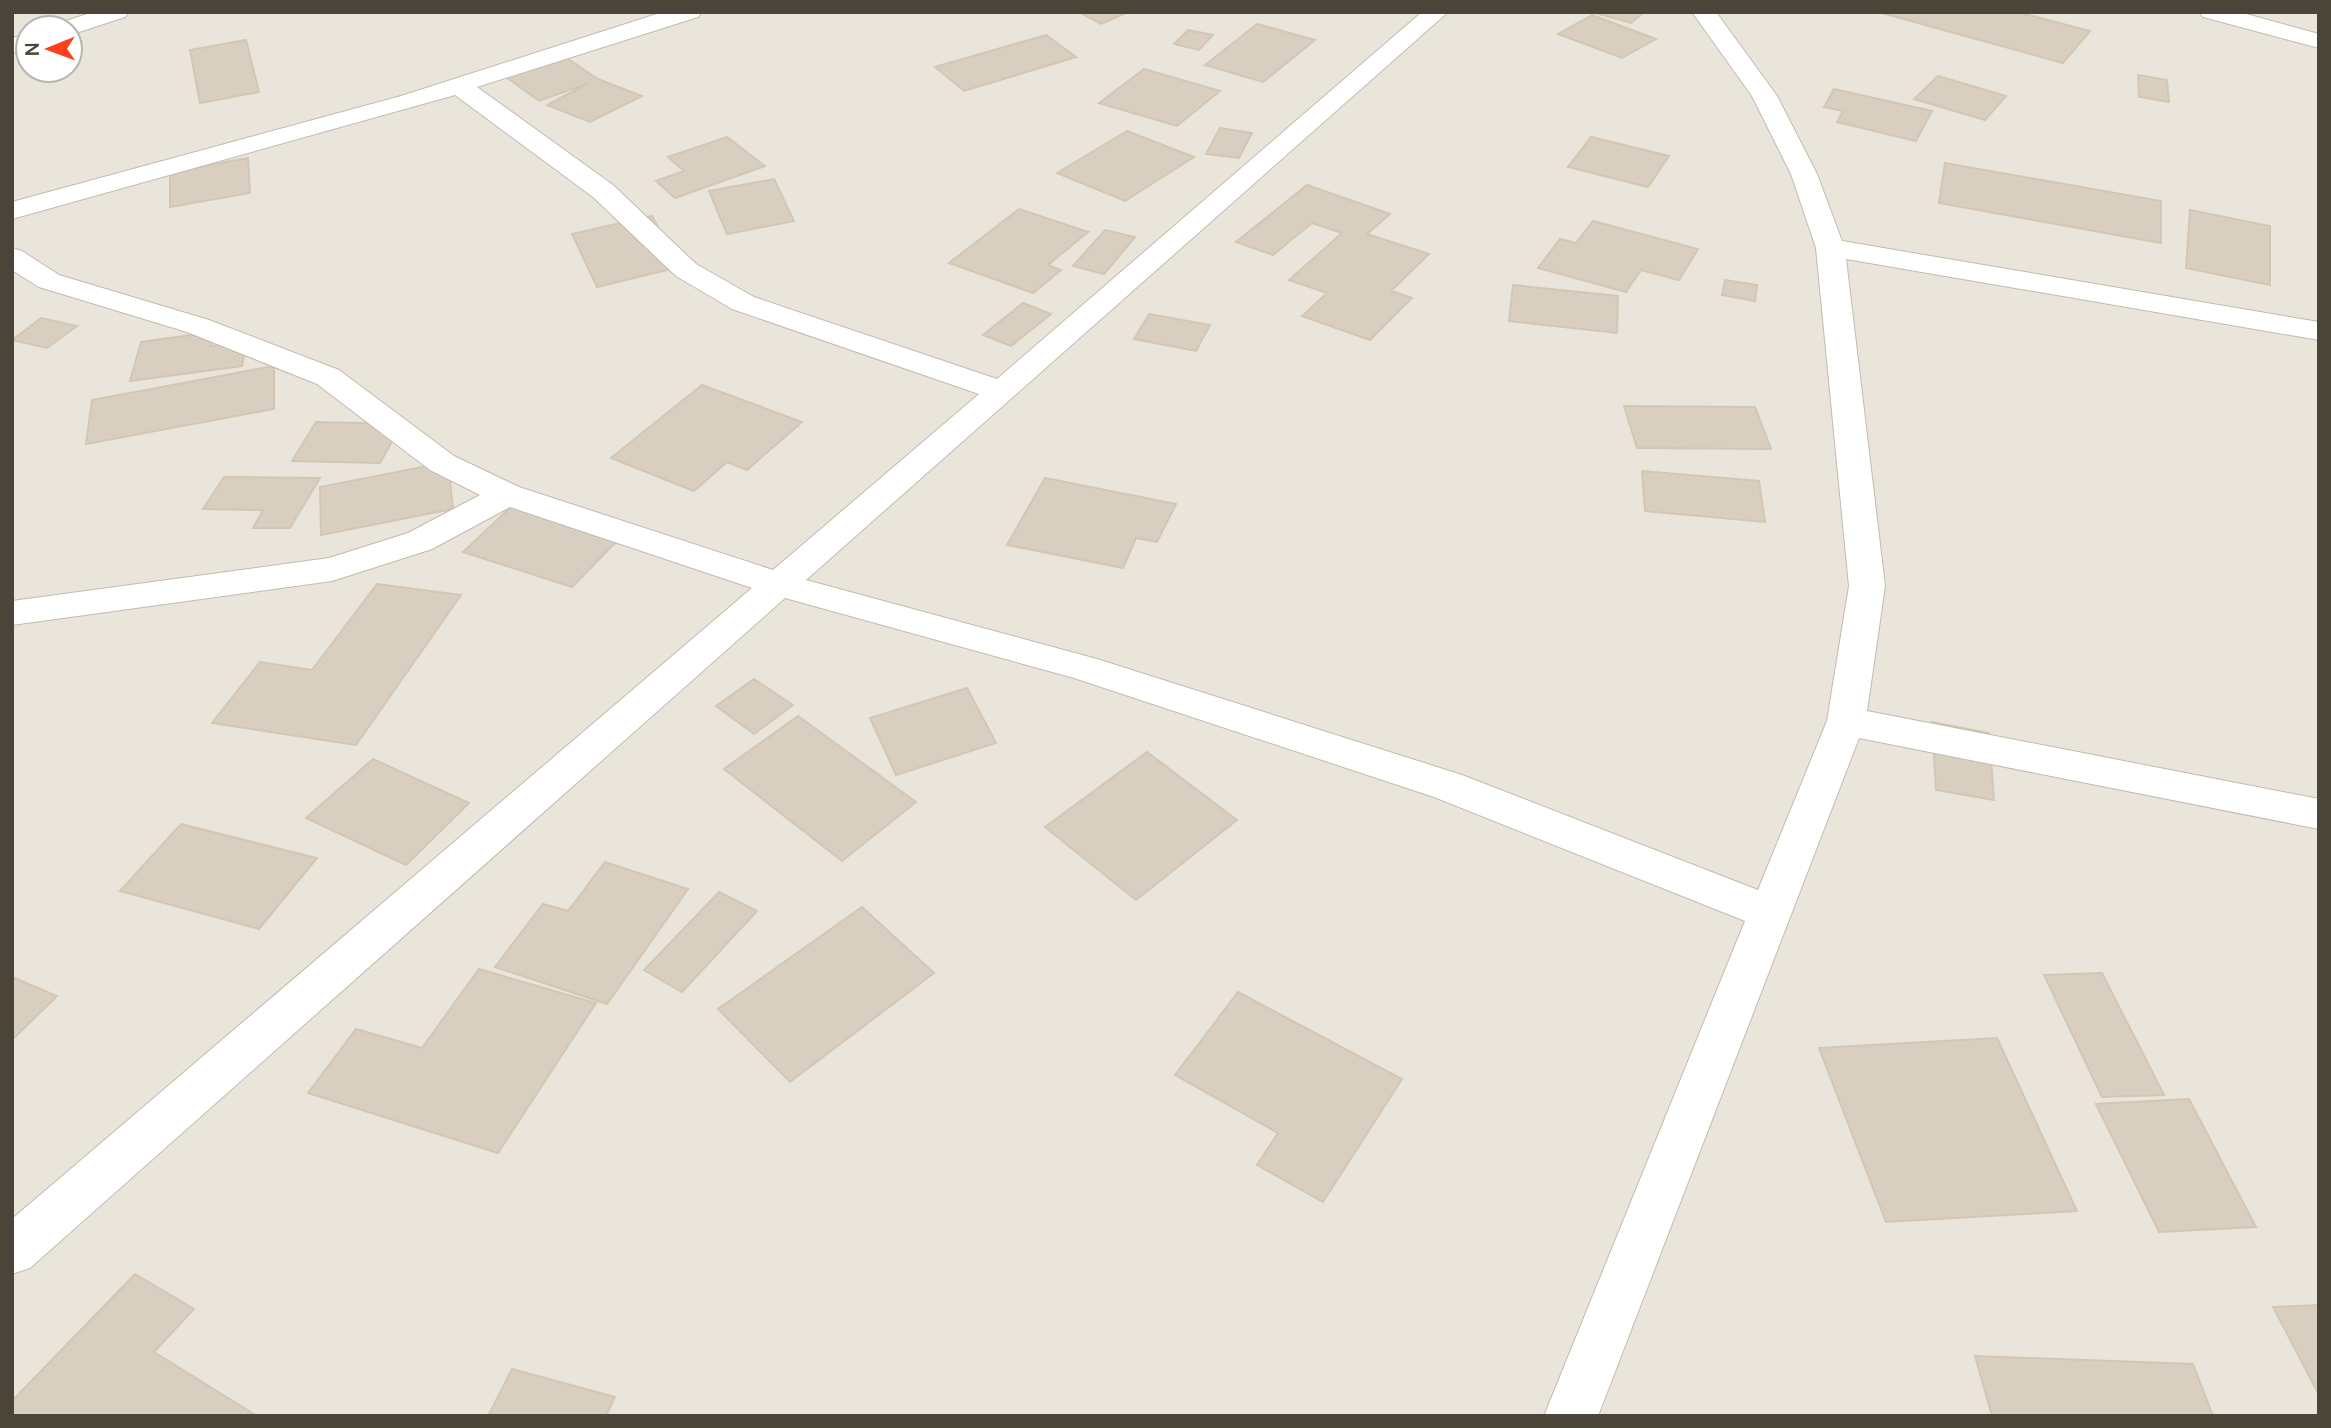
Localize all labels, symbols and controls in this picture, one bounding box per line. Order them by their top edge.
north arrow [14,14,84,84]
text: N [19,42,45,56]

